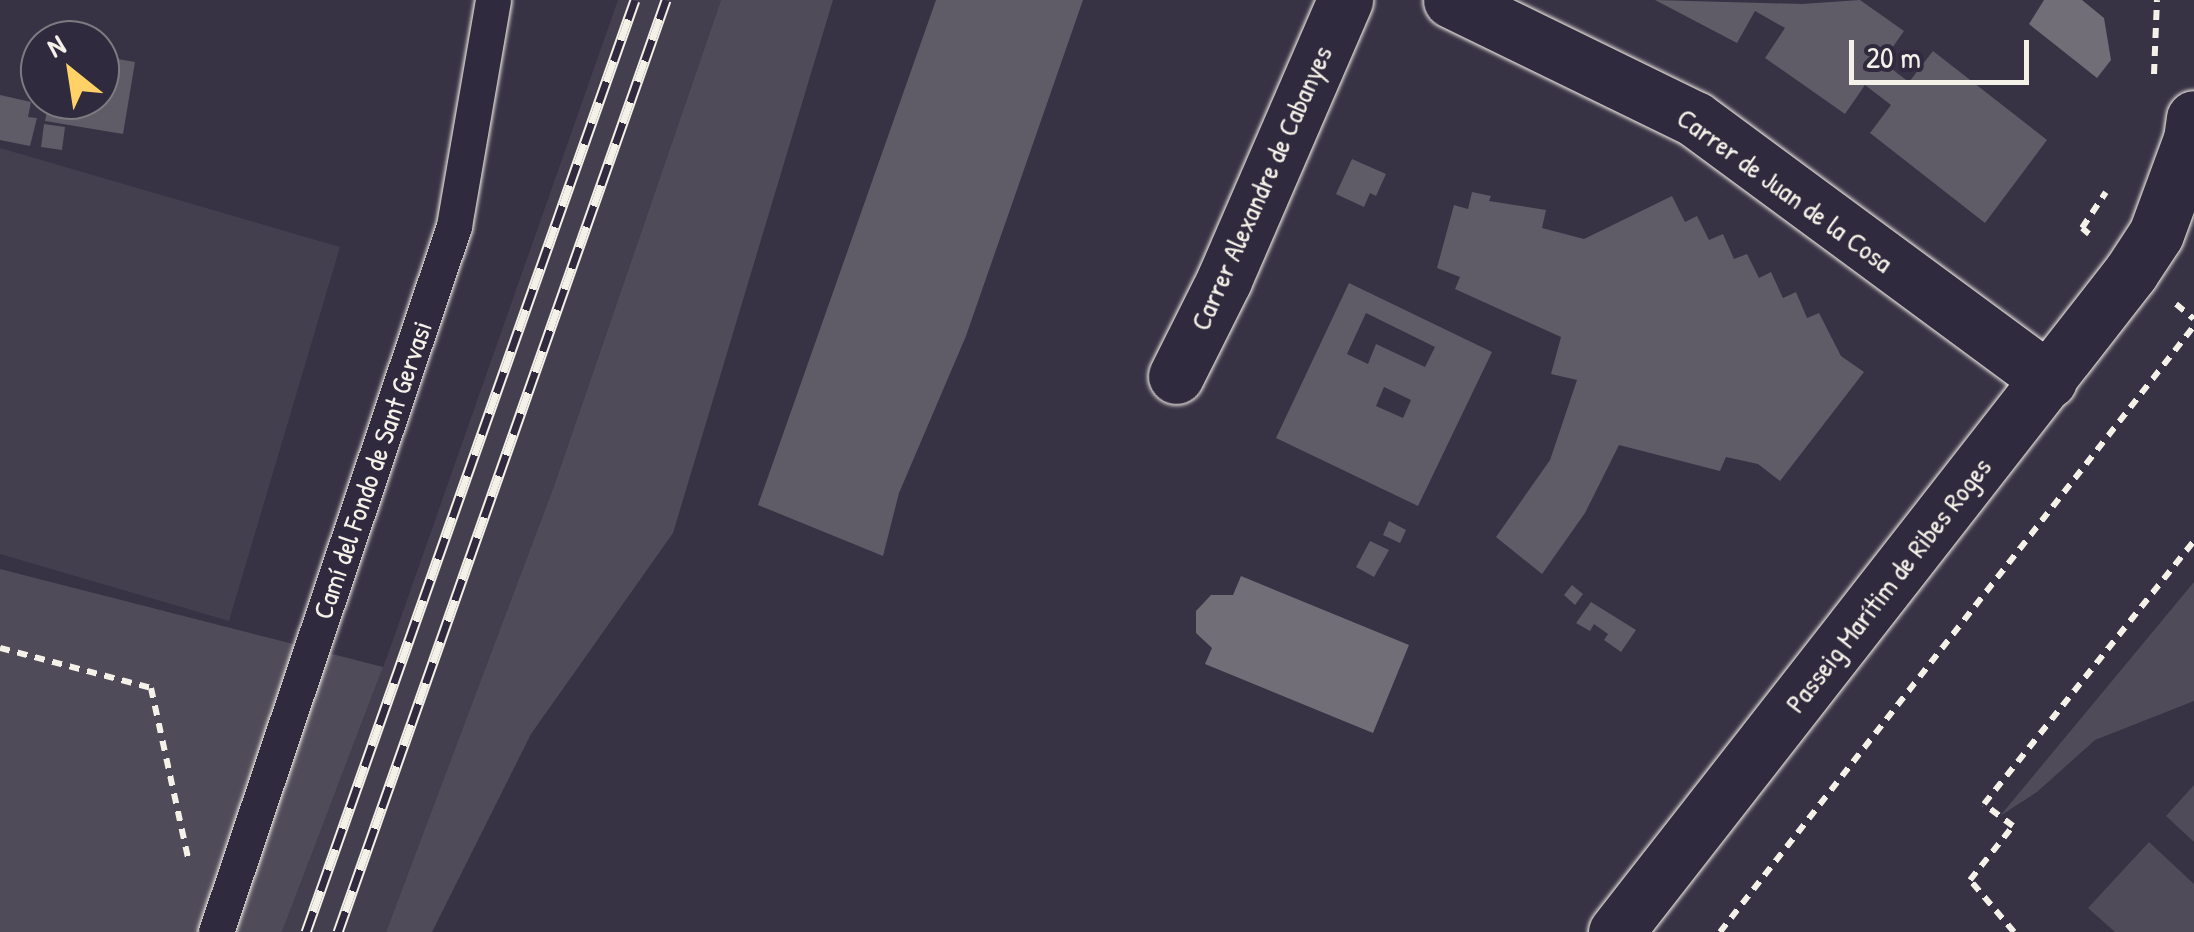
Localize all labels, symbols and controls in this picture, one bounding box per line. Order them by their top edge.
north arrow [20,20,120,120]
scale bar [1854,20,2034,82]
text: N [40,26,72,66]
text: 20 m [1866,37,1921,77]
street label: Carrer Alexandre de Cabanyes [1183,41,1339,335]
street label: Carrer de Juan de la Cosa [1671,101,1899,279]
street label: Camí del Fondo de Sant Gervasi [305,317,439,623]
street label: Passeig Marítim de Ribes Roges [1778,451,1998,719]

